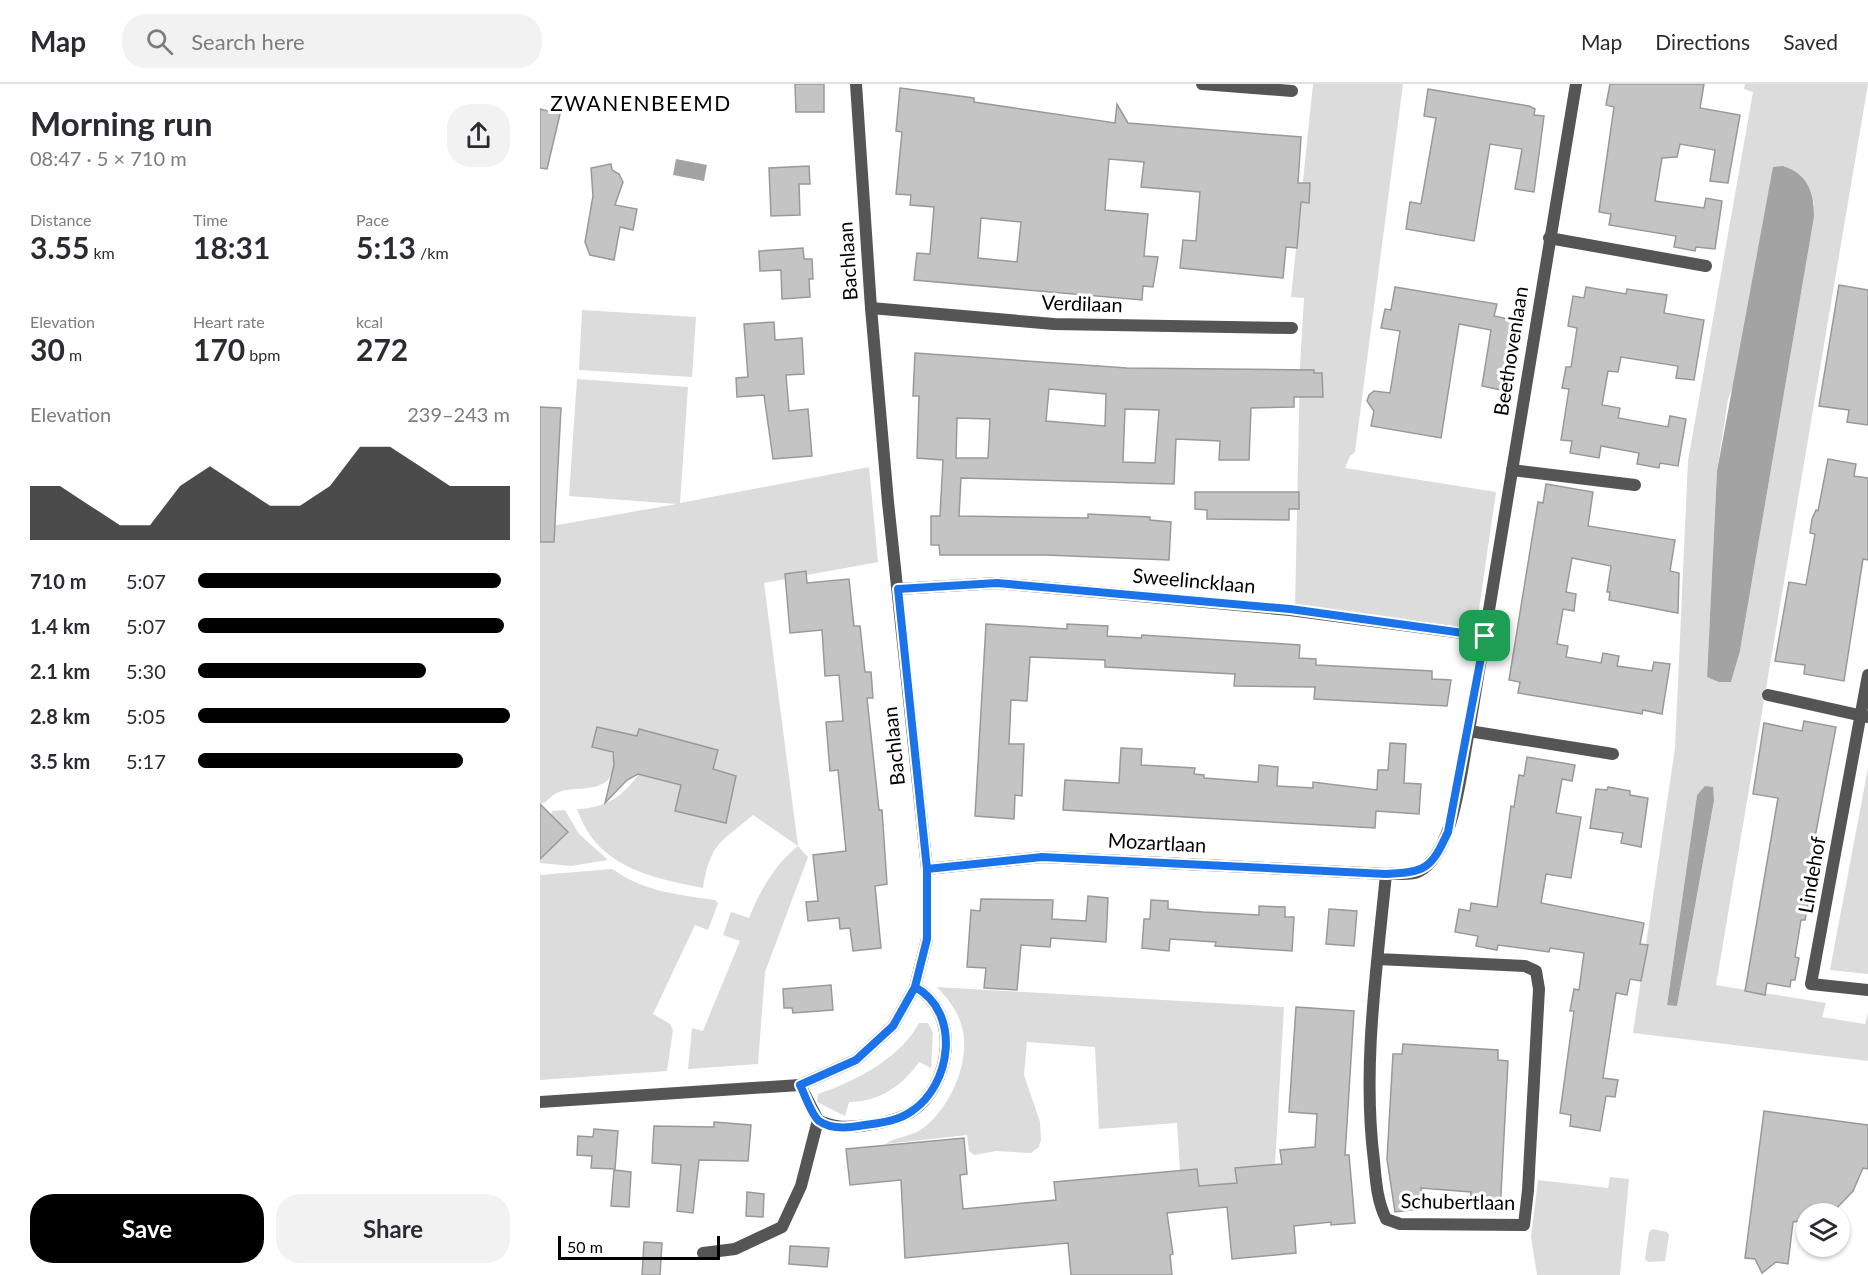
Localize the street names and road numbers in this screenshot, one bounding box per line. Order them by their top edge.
street label: Bachlaan [832,221,862,301]
street label: Beethovenlaan [1488,284,1532,417]
street label: Verdilaan [1041,290,1123,316]
street label: Sweelincklaan [1132,563,1257,597]
street label: Bachlaan [877,705,909,787]
street label: Mozartlaan [1107,827,1207,857]
street label: Lindehof [1792,835,1830,915]
street label: Schubertlaan [1401,1188,1516,1214]

